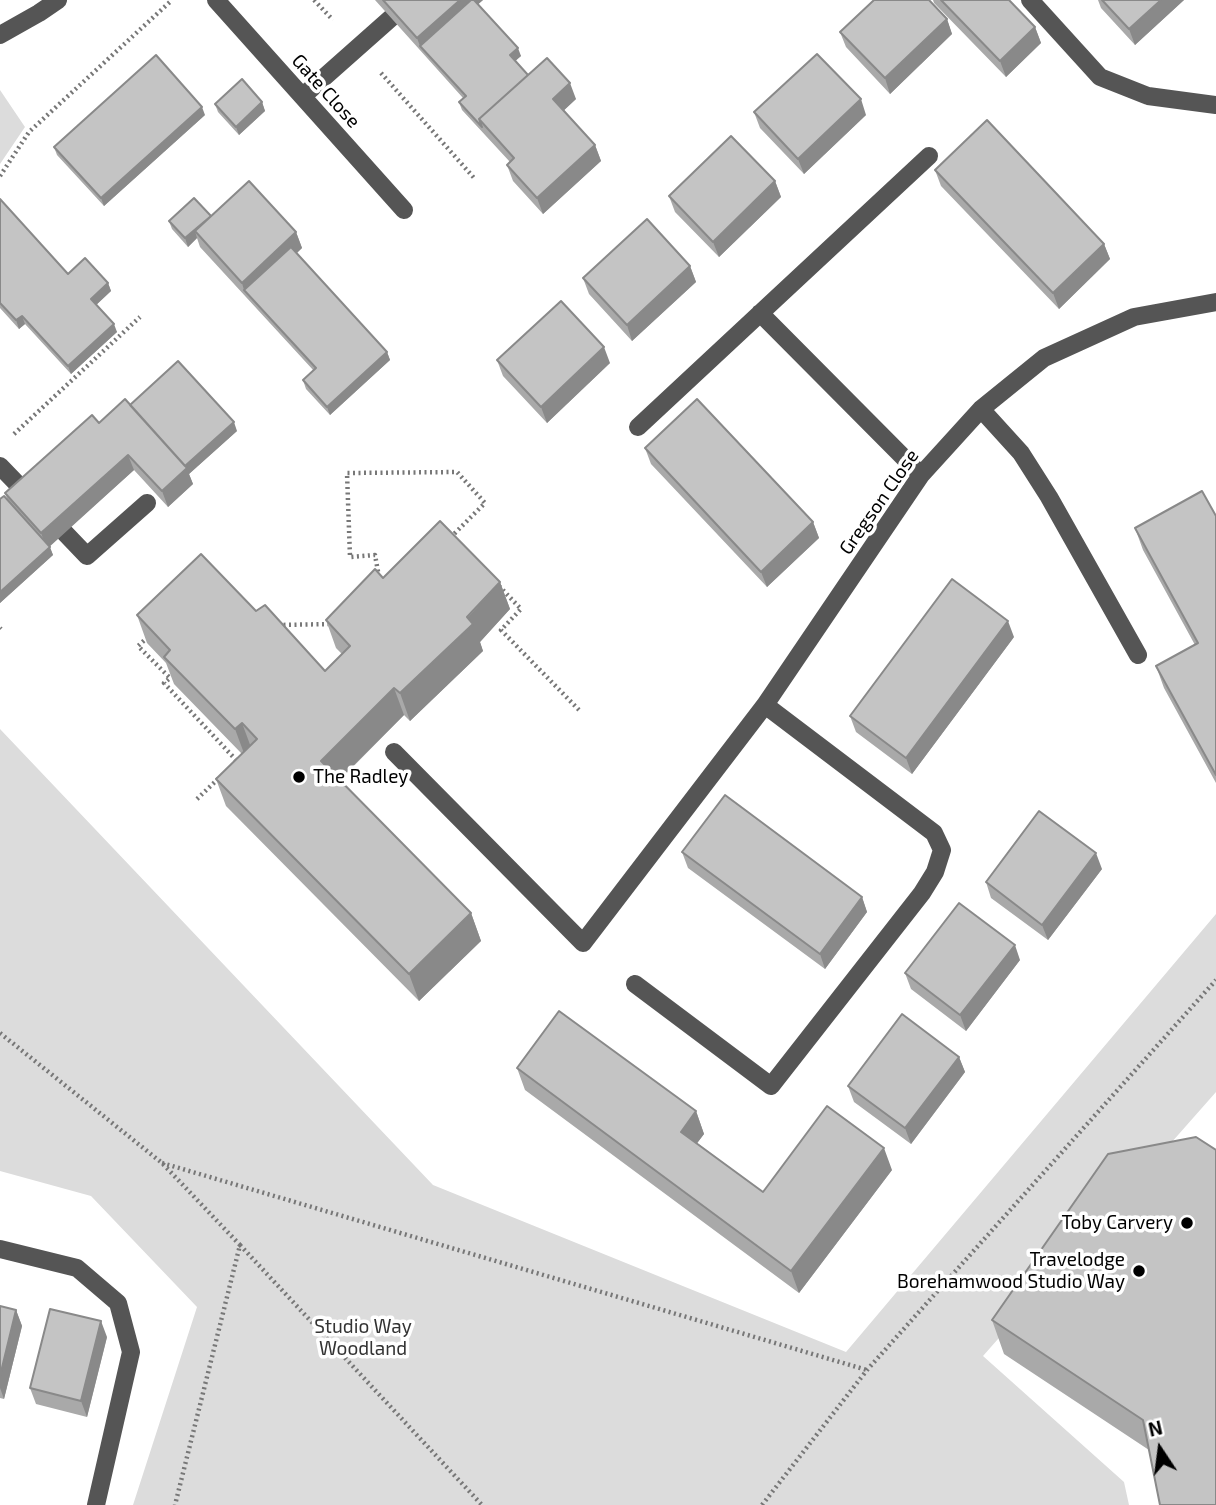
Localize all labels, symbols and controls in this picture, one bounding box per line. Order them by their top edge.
street label: Gate Close [287,49,365,133]
street label: Gregson Close [834,445,924,559]
place label: The Radley [313,766,408,788]
marker: The Radley [291,769,307,785]
place label: Toby Carvery [1062,1212,1173,1234]
marker: Toby Carvery [1179,1215,1195,1231]
place label: Travelodge Borehamwood Studio Way [897,1249,1125,1293]
marker: Travelodge Borehamwood Studio Way [1131,1263,1147,1279]
park label: Studio Way Woodland [314,1316,412,1360]
north arrow [1125,1414,1195,1484]
text: N [1146,1415,1164,1441]

